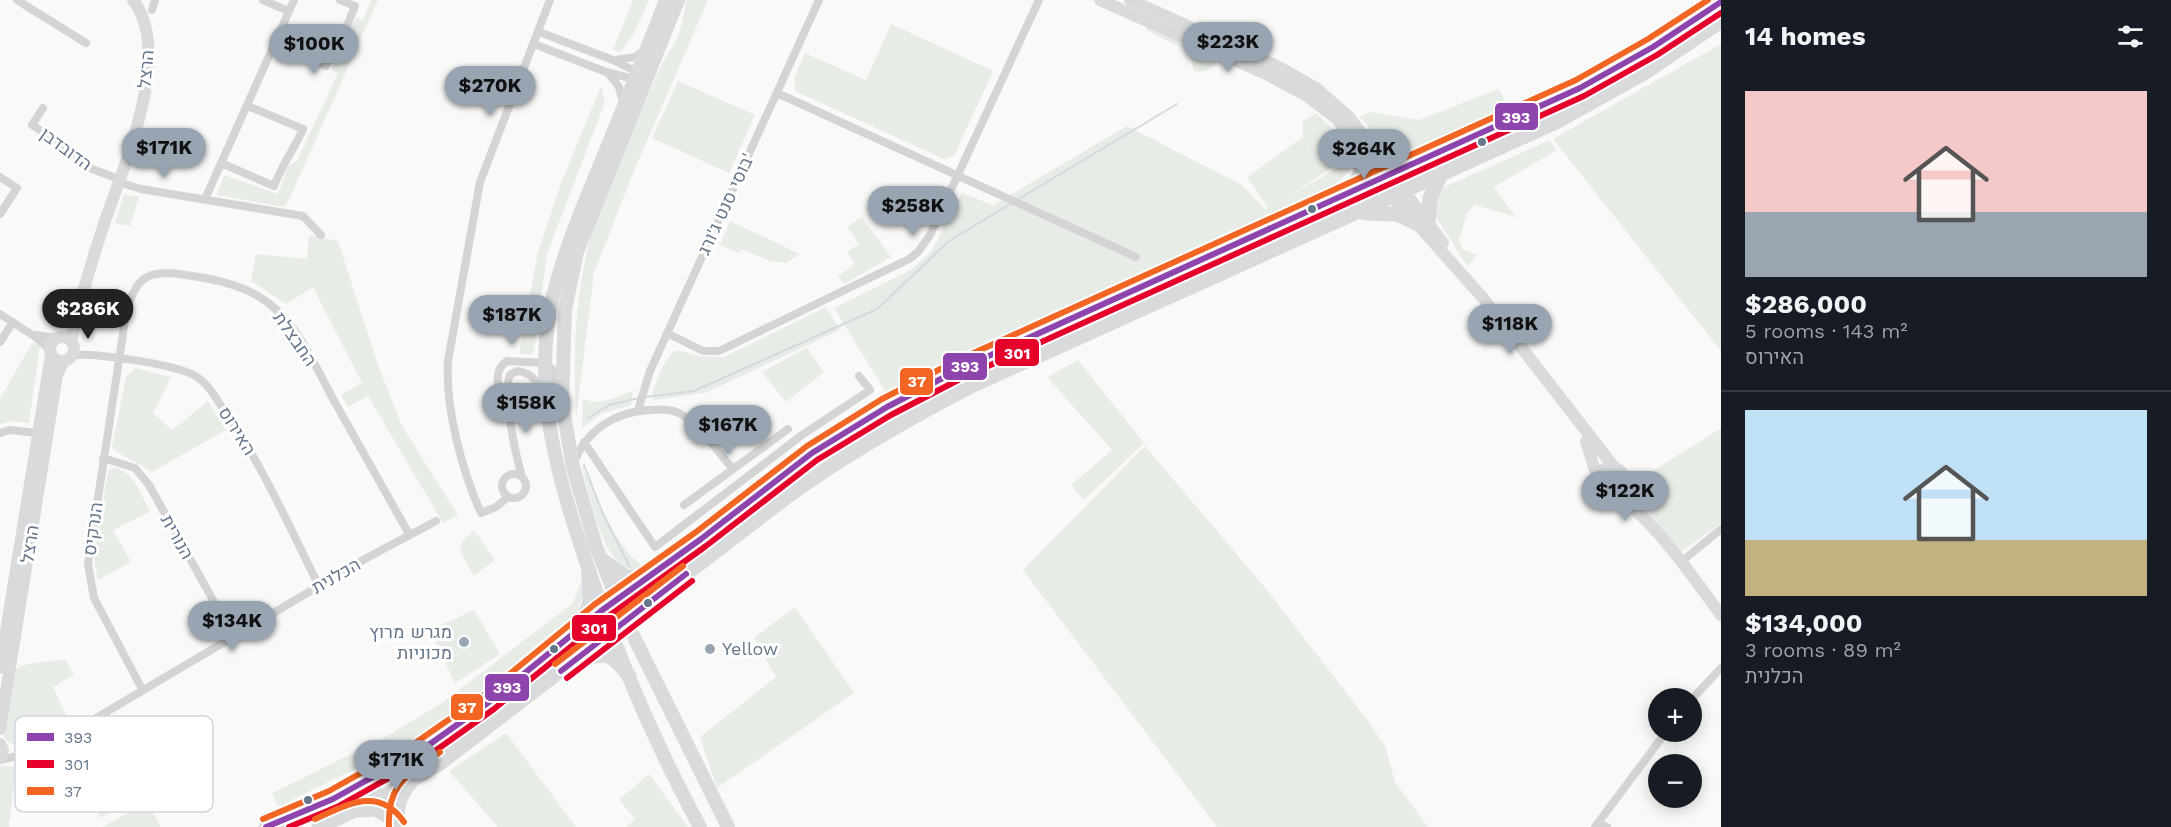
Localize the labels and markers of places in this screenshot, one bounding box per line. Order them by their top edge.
pin: $223K [1186,22,1270,73]
pin: $100K [272,24,356,75]
pin: $270K [448,66,532,117]
pin: $171K [122,128,206,179]
pin: $264K [1322,129,1406,180]
unlabelled marker [1476,136,1488,148]
pin: $258K [871,186,955,237]
unlabelled marker [1306,203,1318,215]
pin: $286K [46,289,130,340]
pin: $187K [470,295,554,346]
pin: $118K [1468,304,1552,355]
pin: $158K [484,383,568,434]
pin: $167K [686,405,770,456]
pin: $122K [1583,471,1667,522]
unlabelled marker [642,597,654,609]
pin: $134K [190,601,274,652]
place label: מגרש מרוץ מכוניות [369,621,452,663]
marker: מגרש מרוץ מכוניות [457,635,471,649]
place label: Yellow [722,638,778,659]
marker: Yellow [703,642,717,656]
unlabelled marker [548,643,560,655]
pin: $171K [354,740,438,791]
unlabelled marker [302,794,314,806]

